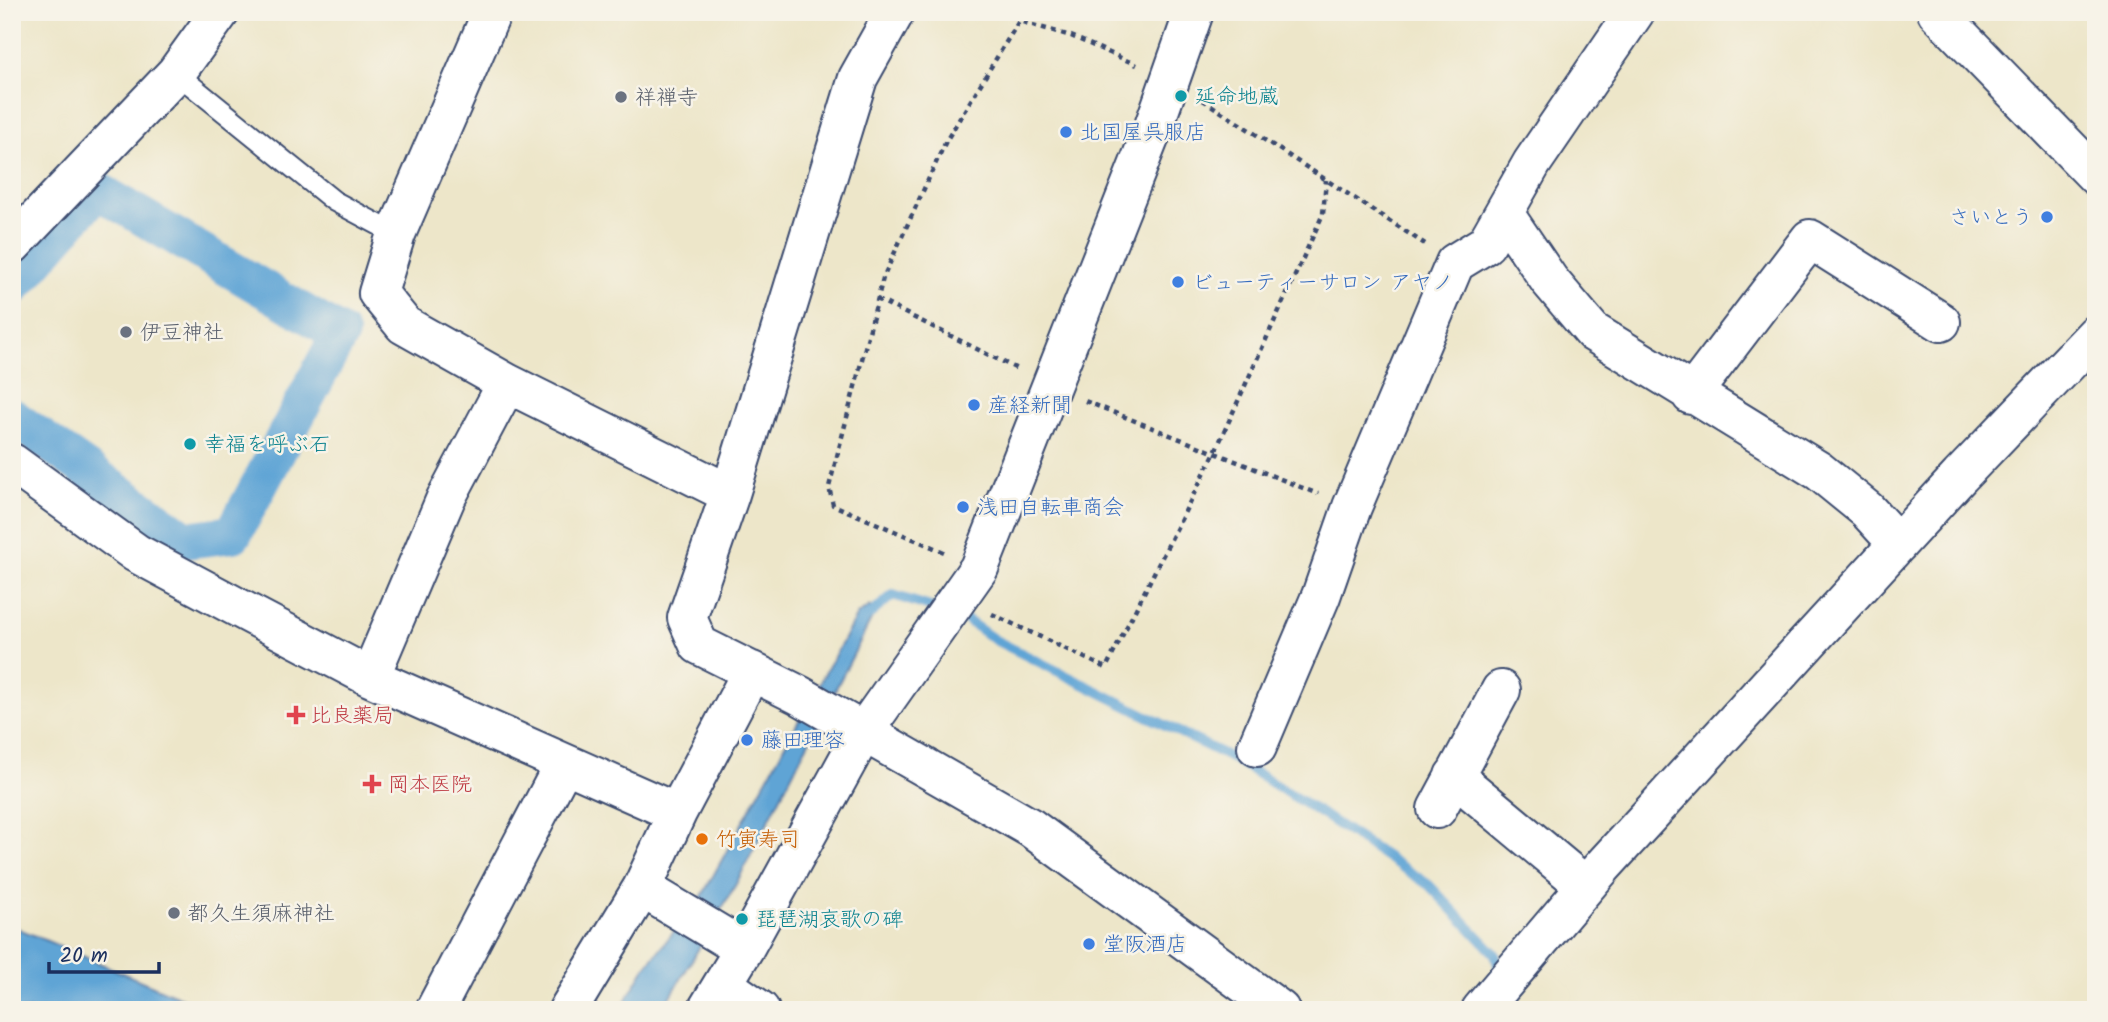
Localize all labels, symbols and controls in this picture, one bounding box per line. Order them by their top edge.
place label: 延命地蔵 [1195,81,1279,114]
place label: 祥禅寺 [635,82,698,115]
marker: 延命地蔵 [1173,88,1189,104]
marker: 祥禅寺 [613,89,629,105]
place label: 北国屋呉服店 [1080,117,1206,150]
marker: 北国屋呉服店 [1058,124,1074,140]
place label: さいとう [1949,202,2033,235]
marker: さいとう [2039,209,2055,225]
place label: ビューティーサロン アヤノ [1192,267,1453,300]
marker: ビューティーサロン アヤノ [1170,274,1186,290]
place label: 伊豆神社 [140,317,224,350]
marker: 伊豆神社 [118,324,134,340]
place label: 産経新聞 [988,390,1072,423]
marker: 産経新聞 [966,397,982,413]
place label: 幸福を呼ぶ石 [204,429,330,462]
marker: 幸福を呼ぶ石 [182,436,198,452]
place label: 浅田自転車商会 [977,492,1124,525]
marker: 浅田自転車商会 [955,499,971,515]
place label: 比良薬局 [310,700,394,733]
marker: 比良薬局 [288,707,304,723]
place label: 藤田理容 [761,725,845,758]
marker: 藤田理容 [739,732,755,748]
place label: 岡本医院 [388,769,472,802]
marker: 岡本医院 [362,774,382,794]
place label: 竹寅寿司 [716,824,800,857]
marker: 竹寅寿司 [694,831,710,847]
place label: 都久生須麻神社 [188,898,335,931]
place label: 琵琶湖哀歌の碑 [756,904,903,937]
marker: 都久生須麻神社 [166,905,182,921]
marker: 琵琶湖哀歌の碑 [734,911,750,927]
place label: 堂阪酒店 [1103,929,1187,962]
scale bar [49,931,159,975]
marker: 堂阪酒店 [1081,936,1097,952]
text: 20 m [60,940,108,973]

